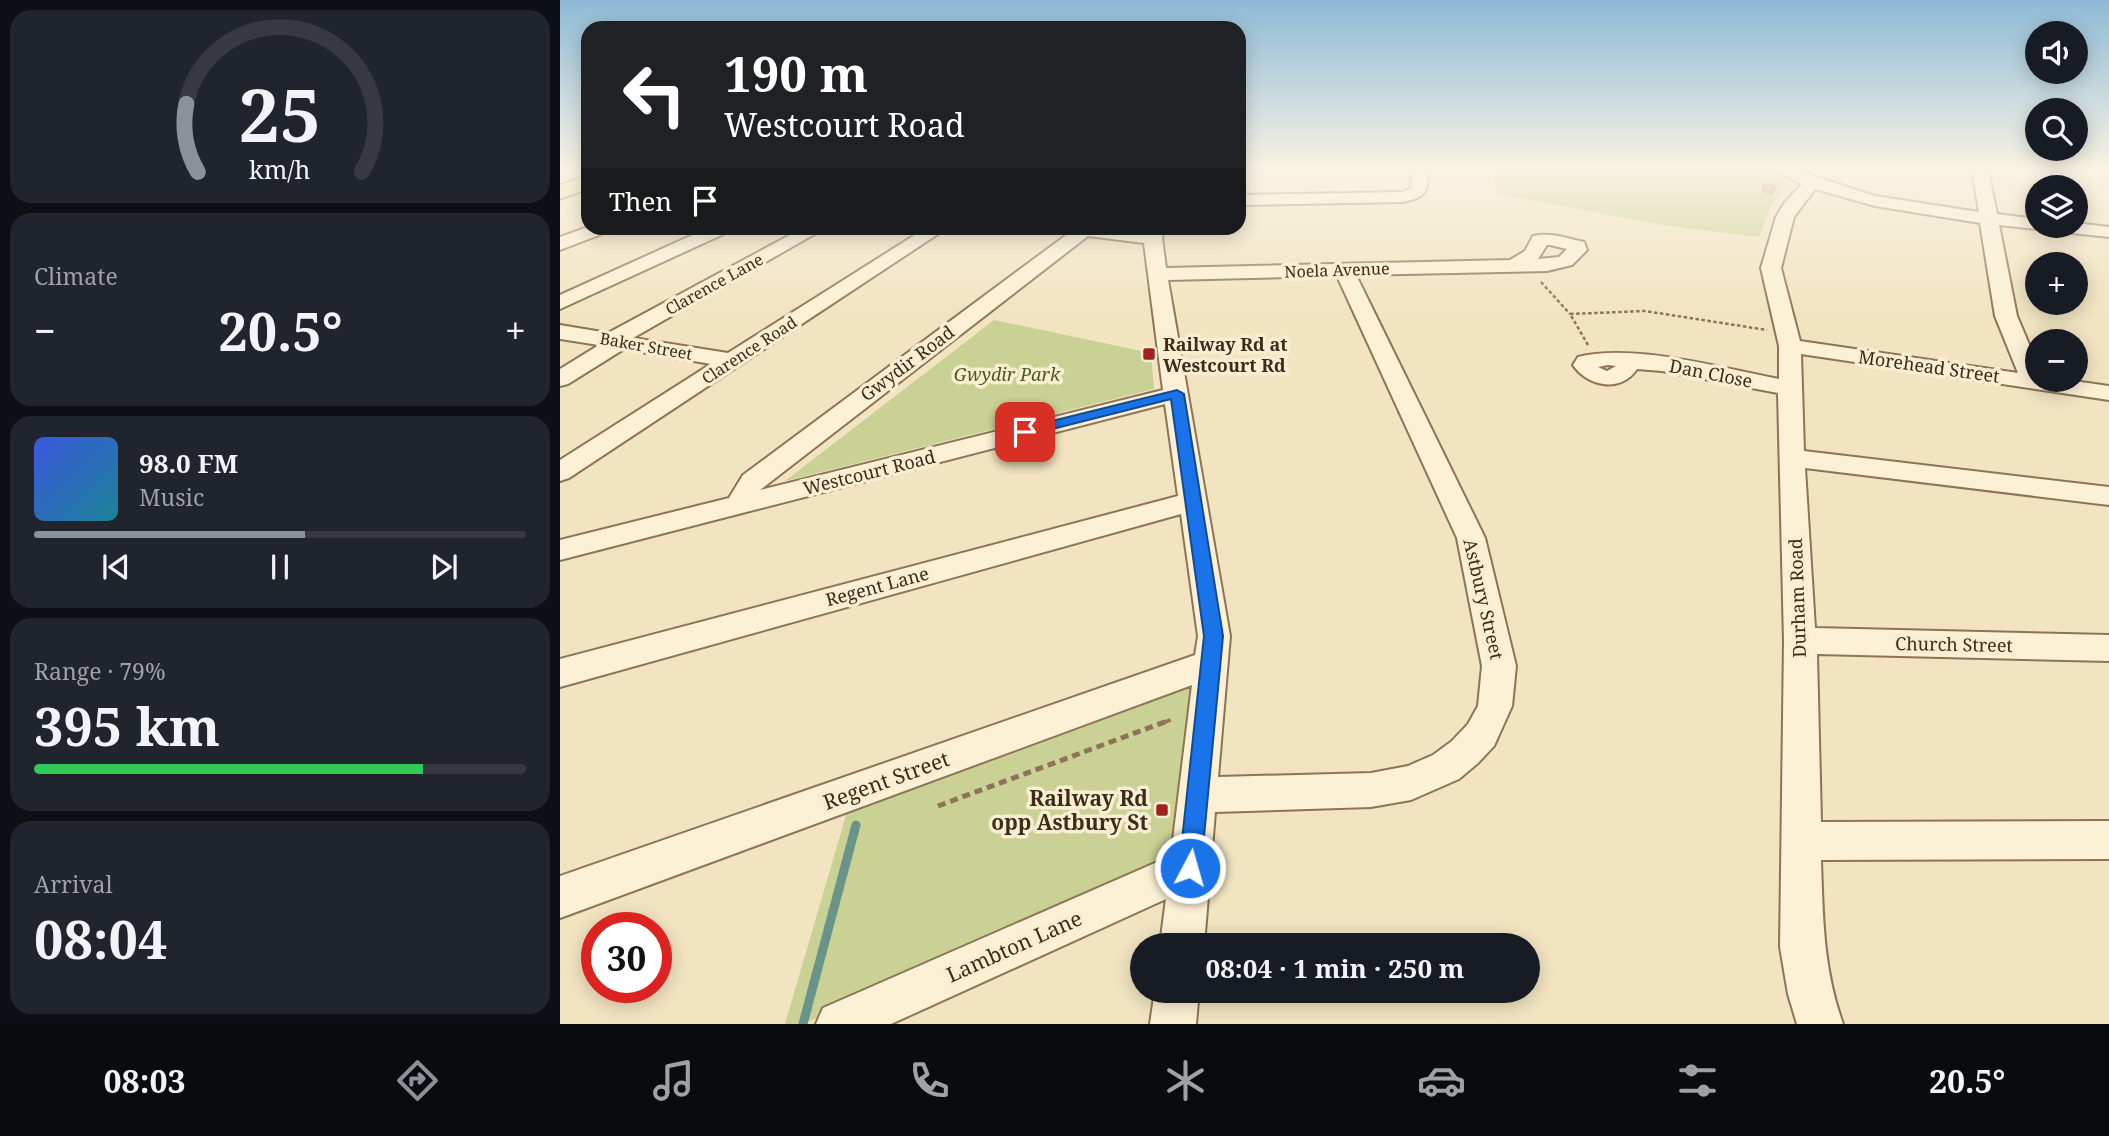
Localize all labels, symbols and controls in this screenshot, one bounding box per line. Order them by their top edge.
map controls [2025,21,2088,392]
button: sound [2025,21,2088,84]
text: 190 m [724,40,868,106]
icon: left [609,49,700,140]
text: 25 [239,65,321,164]
button: search [2025,98,2088,161]
text: Westcourt Road [724,103,965,146]
text: km/h [249,152,311,186]
button: layers [2025,175,2088,238]
icon: arrive [686,182,724,220]
text: Then [609,183,672,219]
street label: Clarence Lane [661,248,767,320]
button: + [2025,252,2088,315]
street label: Noela Avenue [1284,257,1390,283]
text: Climate [34,260,118,292]
text: 20.5° [218,295,343,366]
text: − [34,304,56,356]
text: + [505,304,526,356]
street label: Clarence Road [697,311,801,389]
street label: Gwydir Road [855,320,959,406]
street label: Baker Street [598,327,694,365]
button: − [2025,329,2088,392]
place label: Railway Rd at Westcourt Rd [1163,332,1288,377]
street label: Morehead Street [1857,344,2001,388]
marker: Railway Rd at Westcourt Rd [1141,346,1157,362]
street label: Dan Close [1667,353,1755,393]
park label: Gwydir Park [954,362,1061,386]
pin [995,402,1055,462]
icon: arrive [1006,413,1044,451]
street label: Westcourt Road [800,444,938,500]
text: 98.0 FM [139,445,238,481]
text: Music [139,481,204,513]
street label: Astbury Street [1458,536,1510,662]
street label: Durham Road [1783,538,1811,658]
icon: previous [97,548,135,586]
icon: pause [261,548,299,586]
icon: next [425,548,463,586]
street label: Regent Lane [823,561,931,611]
street label: Church Street [1895,631,2013,657]
text: Range · 79% [34,655,166,687]
text: 395 km [34,690,220,761]
street label: Regent Street [819,744,953,816]
place label: Railway Rd opp Astbury St [991,784,1148,836]
marker: Railway Rd opp Astbury St [1154,802,1170,818]
position arrow [1153,831,1227,905]
text: Arrival [34,868,113,900]
text: 08:04 [34,903,167,974]
street label: Lambton Lane [942,904,1086,988]
speed limit sign: 30 [581,912,672,1003]
text: 08:04 · 1 min · 250 m [1205,950,1465,986]
icon: directions [393,1056,442,1105]
icon: music [649,1056,698,1105]
icon: phone [905,1056,954,1105]
icon: climate [1161,1056,1210,1105]
icon: car [1417,1056,1466,1105]
icon: filters [1673,1056,1722,1105]
text: 08:03 [104,1059,186,1102]
text: 20.5° [1929,1059,2005,1102]

